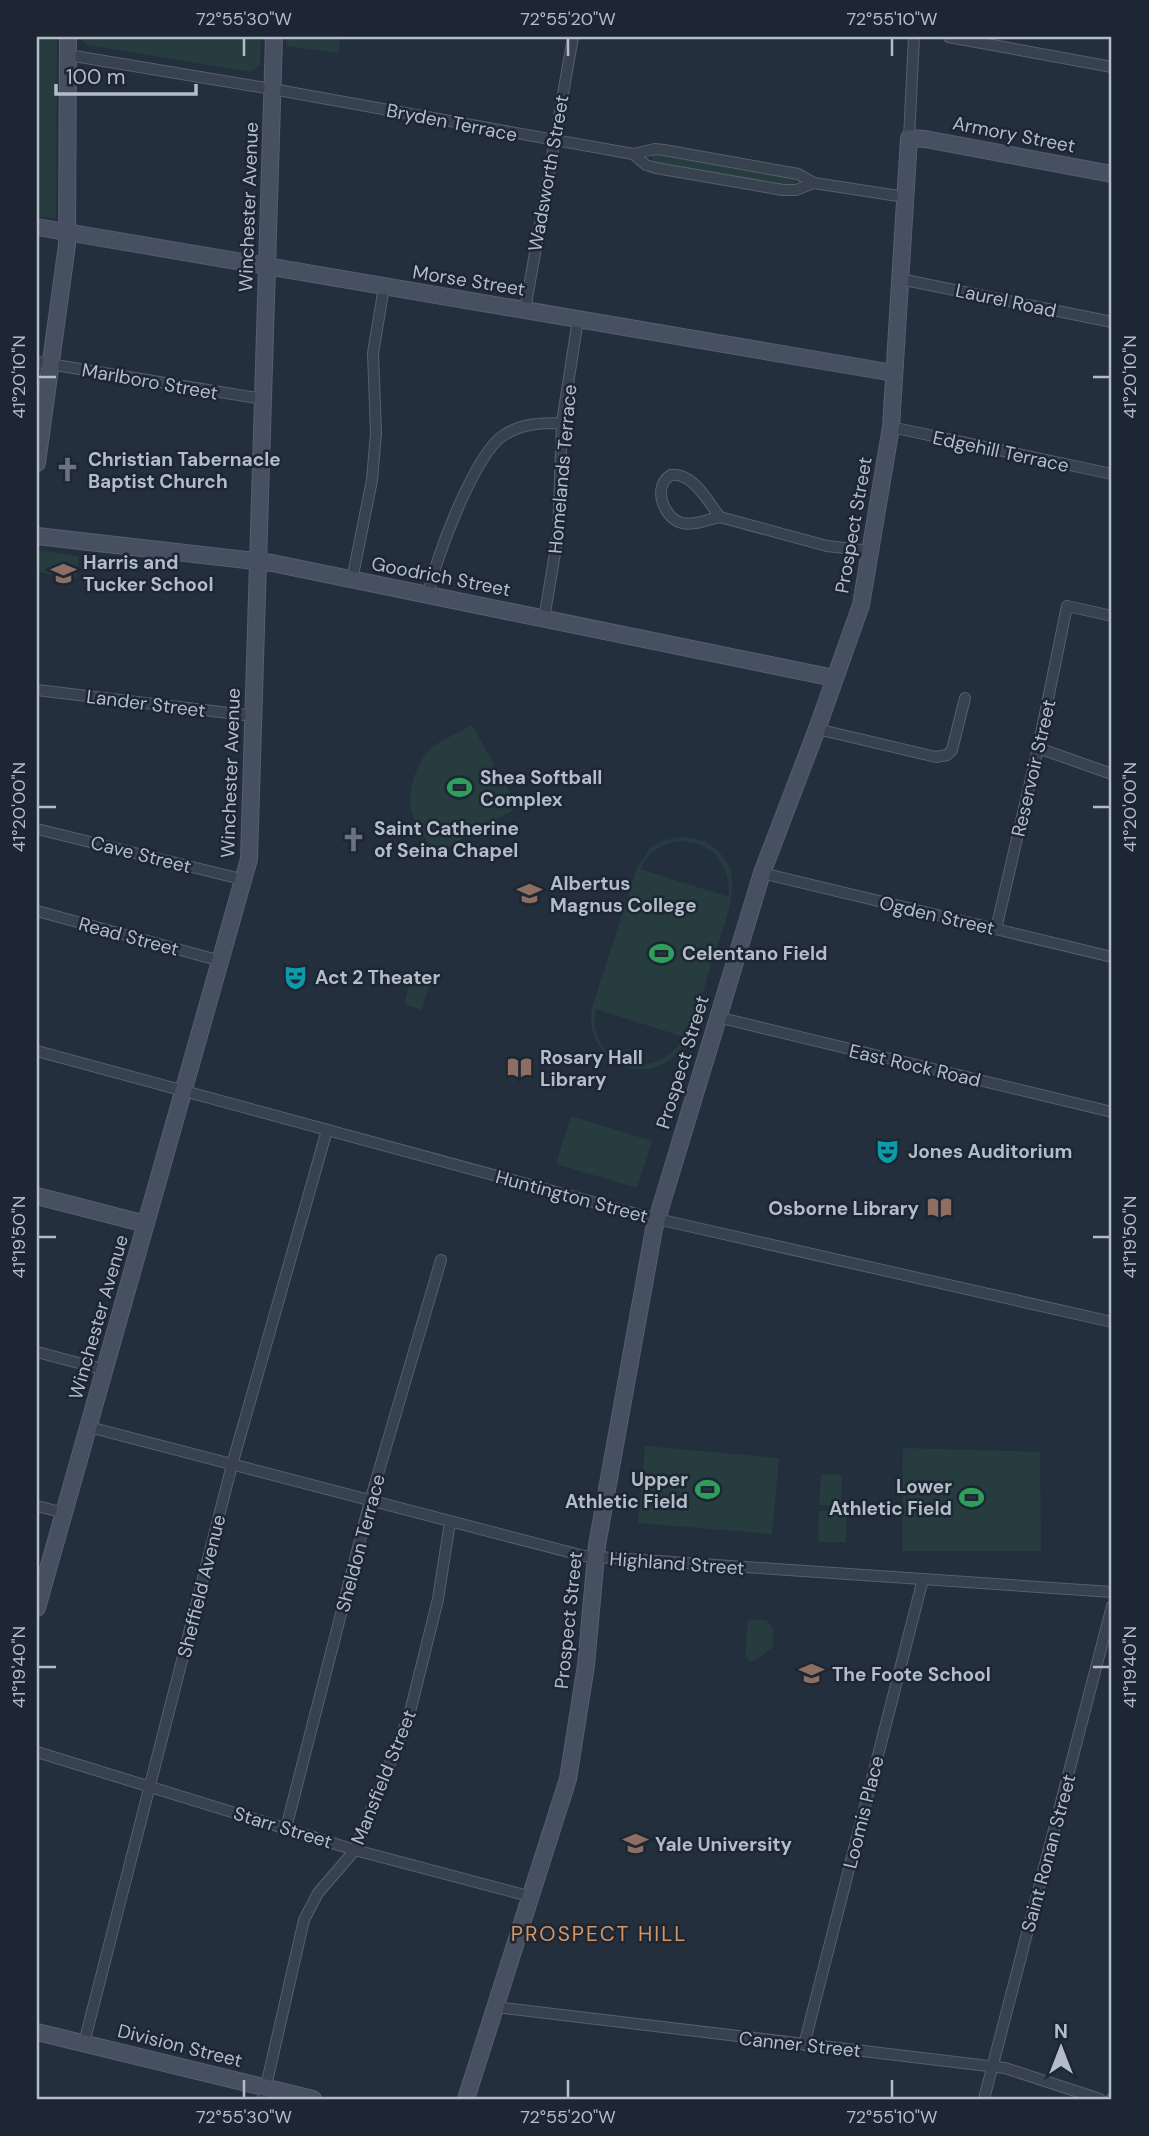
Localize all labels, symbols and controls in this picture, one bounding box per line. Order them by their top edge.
text: 72°55'30"W [196,7,292,31]
text: 72°55'20"W [520,7,616,31]
text: 72°55'10"W [847,7,937,31]
scale bar [56,52,196,96]
text: 100 m [66,63,126,91]
street label: Wadsworth Street [522,93,575,253]
street label: Bryden Terrace [384,98,519,147]
street label: Armory Street [950,110,1077,159]
street label: Winchester Avenue [233,122,264,292]
street label: Morse Street [411,259,527,302]
street label: Laurel Road [953,278,1058,323]
text: 41°20'10"N [7,335,31,419]
text: 41°20'10"N [1118,335,1142,419]
street label: Marlboro Street [80,357,220,406]
street label: Homelands Terrace [543,383,582,555]
street label: Edgehill Terrace [931,425,1071,478]
place label: Christian Tabernacle Baptist Church [88,447,281,494]
street label: Prospect Street [829,455,878,595]
church icon: Christian Tabernacle Baptist Church [54,456,82,484]
place label: Harris and Tucker School [83,550,214,597]
street label: Goodrich Street [369,551,513,602]
school or university icon: Harris and Tucker School [49,559,77,587]
street label: Lander Street [85,684,207,723]
street label: Winchester Avenue [215,688,246,858]
street label: Reservoir Street [1006,697,1061,839]
text: 41°20'00"N [7,762,31,852]
text: 41°20'00"N [1118,762,1142,852]
place label: Shea Softball Complex [480,765,602,812]
sports icon: Shea Softball Complex [446,774,474,802]
place label: Saint Catherine of Seina Chapel [374,816,519,863]
church icon: Saint Catherine of Seina Chapel [340,825,368,853]
street label: Cave Street [88,830,194,879]
place label: Albertus Magnus College [550,871,697,918]
school or university icon: Albertus Magnus College [516,880,544,908]
street label: Ogden Street [877,890,997,941]
street label: Read Street [76,911,182,962]
sports icon: Celentano Field [648,939,676,967]
place label: Celentano Field [682,941,828,966]
theatre icon: Act 2 Theater [281,963,309,991]
place label: Act 2 Theater [315,965,441,990]
street label: Prospect Street [650,992,715,1132]
street label: East Rock Road [847,1038,983,1093]
place label: Rosary Hall Library [540,1045,643,1092]
library icon: Rosary Hall Library [506,1054,534,1082]
theatre icon: Jones Auditorium [874,1137,902,1165]
place label: Jones Auditorium [908,1139,1072,1164]
street label: Huntington Street [493,1164,651,1229]
library icon: Osborne Library [925,1194,953,1222]
text: 41°19'50"N [7,1196,31,1278]
place label: Osborne Library [768,1196,920,1221]
text: 41°19'50"N [1118,1196,1142,1278]
street label: Winchester Avenue [63,1232,134,1402]
place label: Upper Athletic Field [565,1467,688,1514]
street label: Sheldon Terrace [330,1471,391,1615]
place label: Lower Athletic Field [829,1474,952,1521]
sports icon: Upper Athletic Field [694,1476,722,1504]
sports icon: Lower Athletic Field [958,1483,986,1511]
street label: Sheffield Avenue [172,1512,231,1660]
street label: Highland Street [609,1546,745,1581]
street label: Prospect Street [549,1550,588,1690]
text: 41°19'40"N [7,1626,31,1708]
text: 41°19'40"N [1118,1626,1142,1708]
school or university icon: The Foote School [798,1660,826,1688]
place label: The Foote School [832,1662,991,1687]
street label: Mansfield Street [345,1706,422,1848]
street label: Loomis Place [837,1753,890,1871]
street label: Saint Ronan Street [1015,1771,1082,1935]
street label: Starr Street [231,1801,335,1854]
school or university icon: Yale University [621,1830,649,1858]
place label: Yale University [655,1832,793,1857]
district label: PROSPECT HILL [511,1920,687,1948]
north arrow [1026,2014,1096,2084]
street label: Division Street [115,2018,245,2073]
text: N [1054,2019,1068,2044]
street label: Canner Street [738,2026,862,2063]
text: 72°55'30"W [196,2105,292,2129]
text: 72°55'20"W [520,2105,616,2129]
text: 72°55'10"W [847,2105,937,2129]

